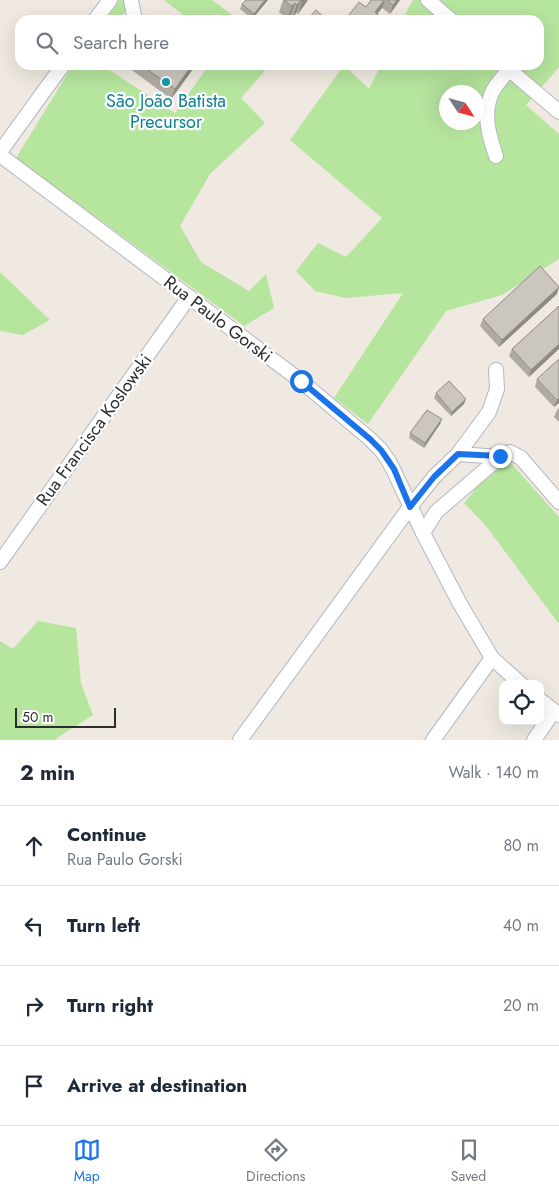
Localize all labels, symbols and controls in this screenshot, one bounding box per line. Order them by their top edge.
search box [15,15,544,70]
icon: search [33,29,61,57]
text: Search here [73,29,169,56]
marker: São João Batista Precursor [160,76,172,88]
north arrow [439,85,484,130]
place label: São João Batista Precursor [106,88,226,135]
street label: Rua Paulo Gorski [158,269,278,369]
street label: Rua Francisca Koslowski [30,349,158,511]
route start [290,370,313,393]
route end [489,445,512,468]
map controls [499,680,544,725]
button: locate [499,680,544,725]
scale bar [15,705,116,728]
text: 50 m [22,707,53,727]
text: 2 min [20,758,75,788]
text: Walk · 140 m [449,761,539,784]
text: Continue [67,821,146,848]
icon: ahead [20,832,48,860]
text: 80 m [503,834,539,857]
text: Rua Paulo Gorski [67,848,183,871]
icon: left [20,912,48,940]
text: Turn left [67,912,140,939]
text: 40 m [503,914,539,937]
icon: right [20,992,48,1020]
text: Turn right [67,992,153,1019]
text: 20 m [503,994,539,1017]
icon: arrive [20,1072,48,1100]
text: Arrive at destination [67,1072,247,1099]
tab: Map [73,1136,101,1186]
tab: Directions [246,1136,305,1186]
tab: Saved [451,1136,486,1186]

